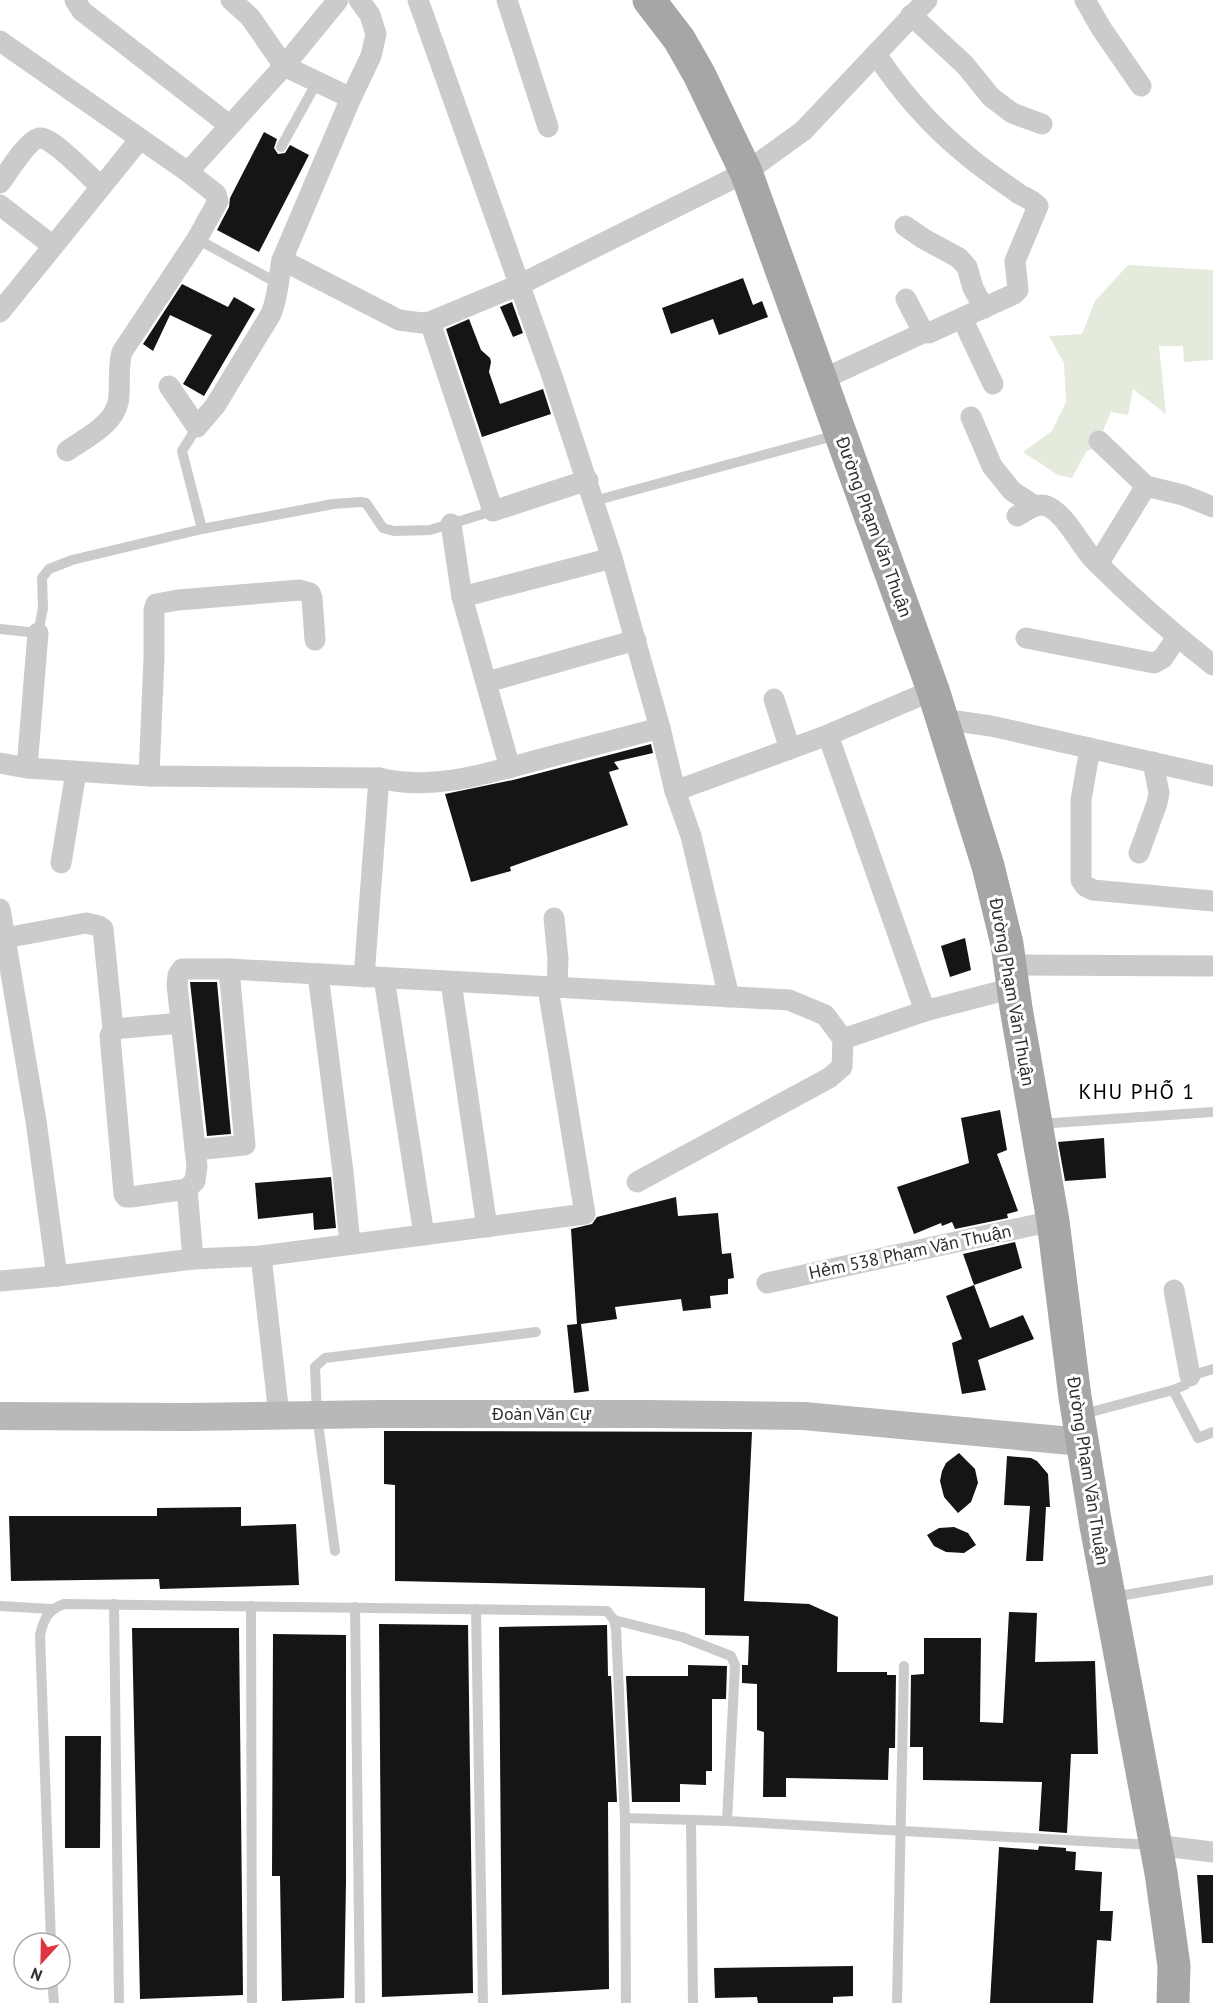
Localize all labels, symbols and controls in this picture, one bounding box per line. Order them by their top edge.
street label: Đường Phạm Văn Thuận [831,432,918,620]
street label: Đường Phạm Văn Thuận [984,895,1040,1088]
district label: KHU PHỐ 1 [1079,1078,1196,1105]
street label: Hẻm 538 Phạm Văn Thuận [807,1219,1013,1284]
street label: Đường Phạm Văn Thuận [1062,1374,1115,1567]
street label: Đoàn Văn Cự [491,1402,592,1425]
north arrow [12,1931,72,1991]
text: N [28,1964,45,1986]

